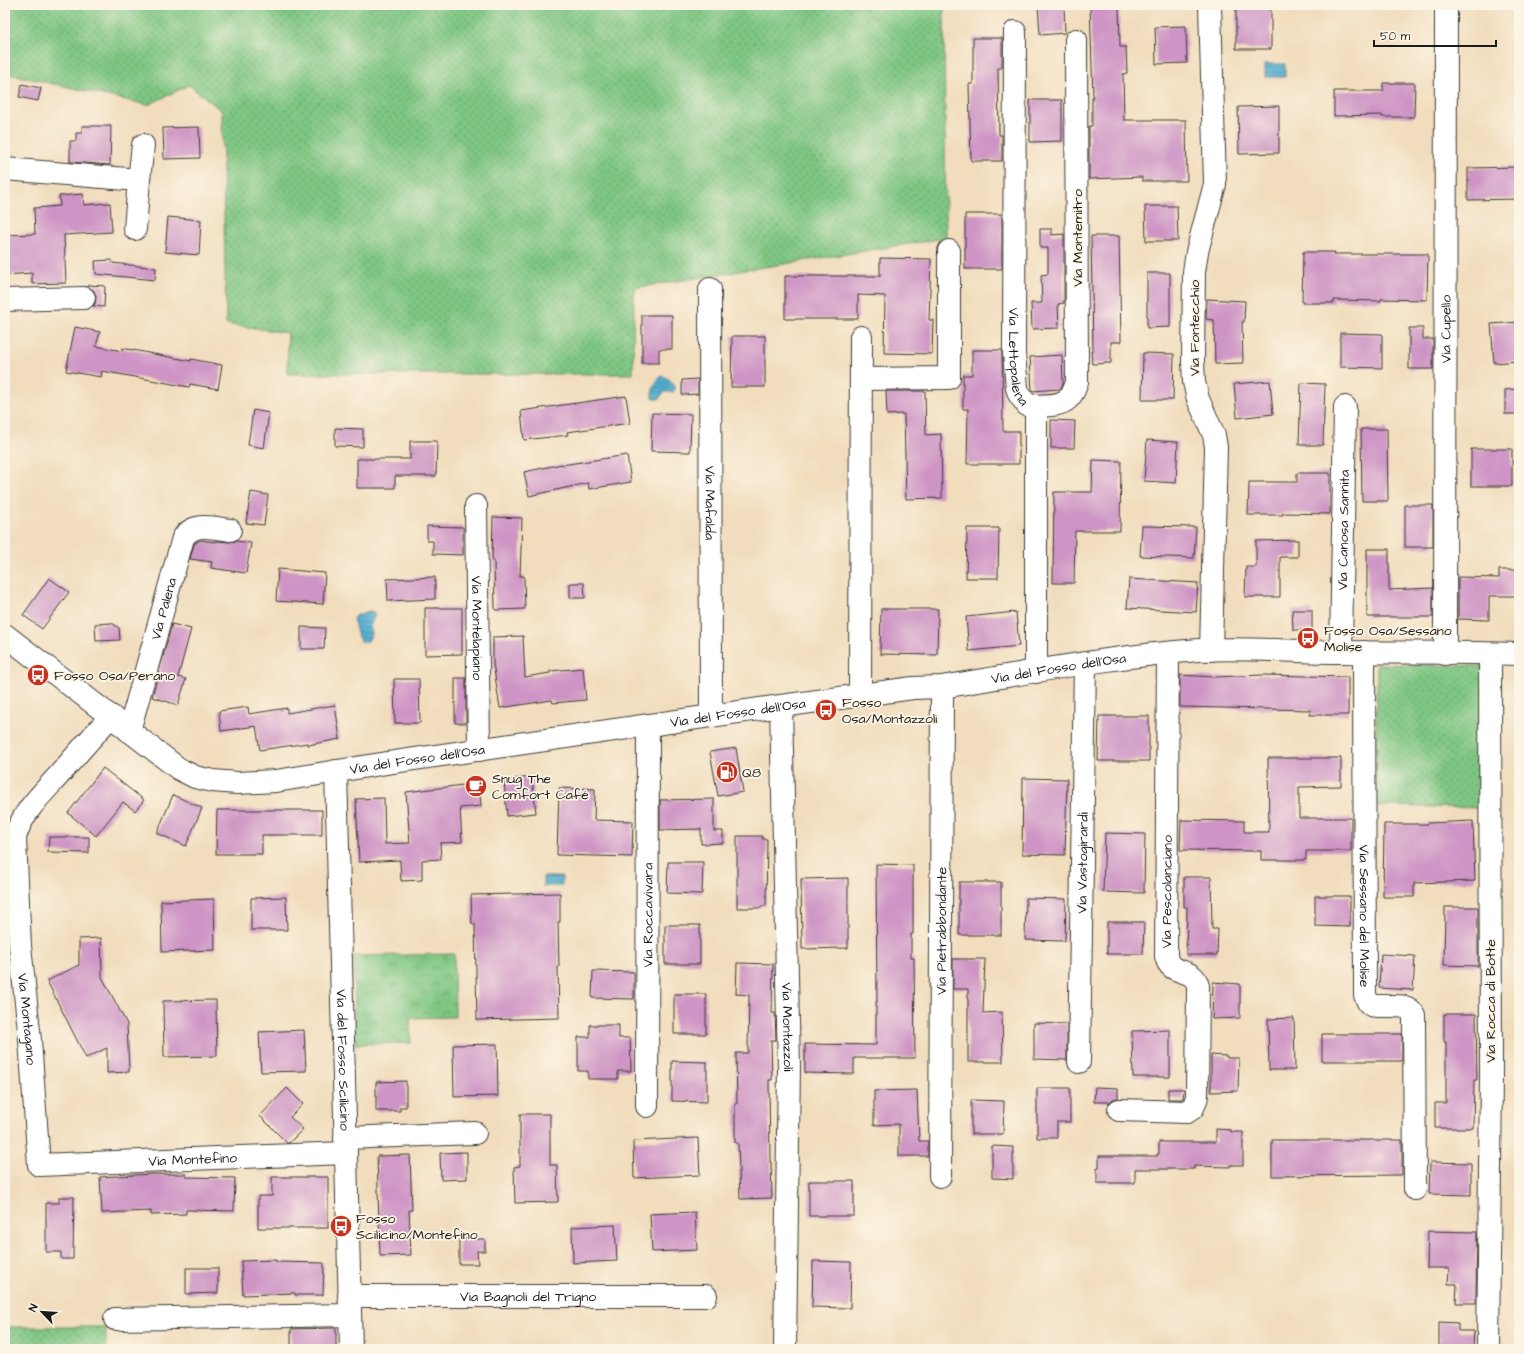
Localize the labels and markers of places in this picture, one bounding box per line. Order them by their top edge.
place label: Fosso Osa/Sessano Molise [1324,621,1452,657]
bus stop icon: Fosso Osa/Sessano Molise [1295,625,1321,651]
bus stop icon: Fosso Osa/Perano [25,662,51,688]
place label: Fosso Osa/Perano [54,666,175,686]
place label: Fosso Osa/Montazzoli [842,693,937,729]
bus stop icon: Fosso Osa/Montazzoli [813,697,839,723]
fuel station icon: Q8 [714,759,740,785]
place label: Q8 [742,763,761,783]
place label: Snug The Comfort Café [492,769,589,805]
cafe icon: Snug The Comfort Café [463,773,489,799]
place label: Fosso Scilicino/Montefino [356,1209,478,1245]
bus stop icon: Fosso Scilicino/Montefino [328,1213,354,1239]

